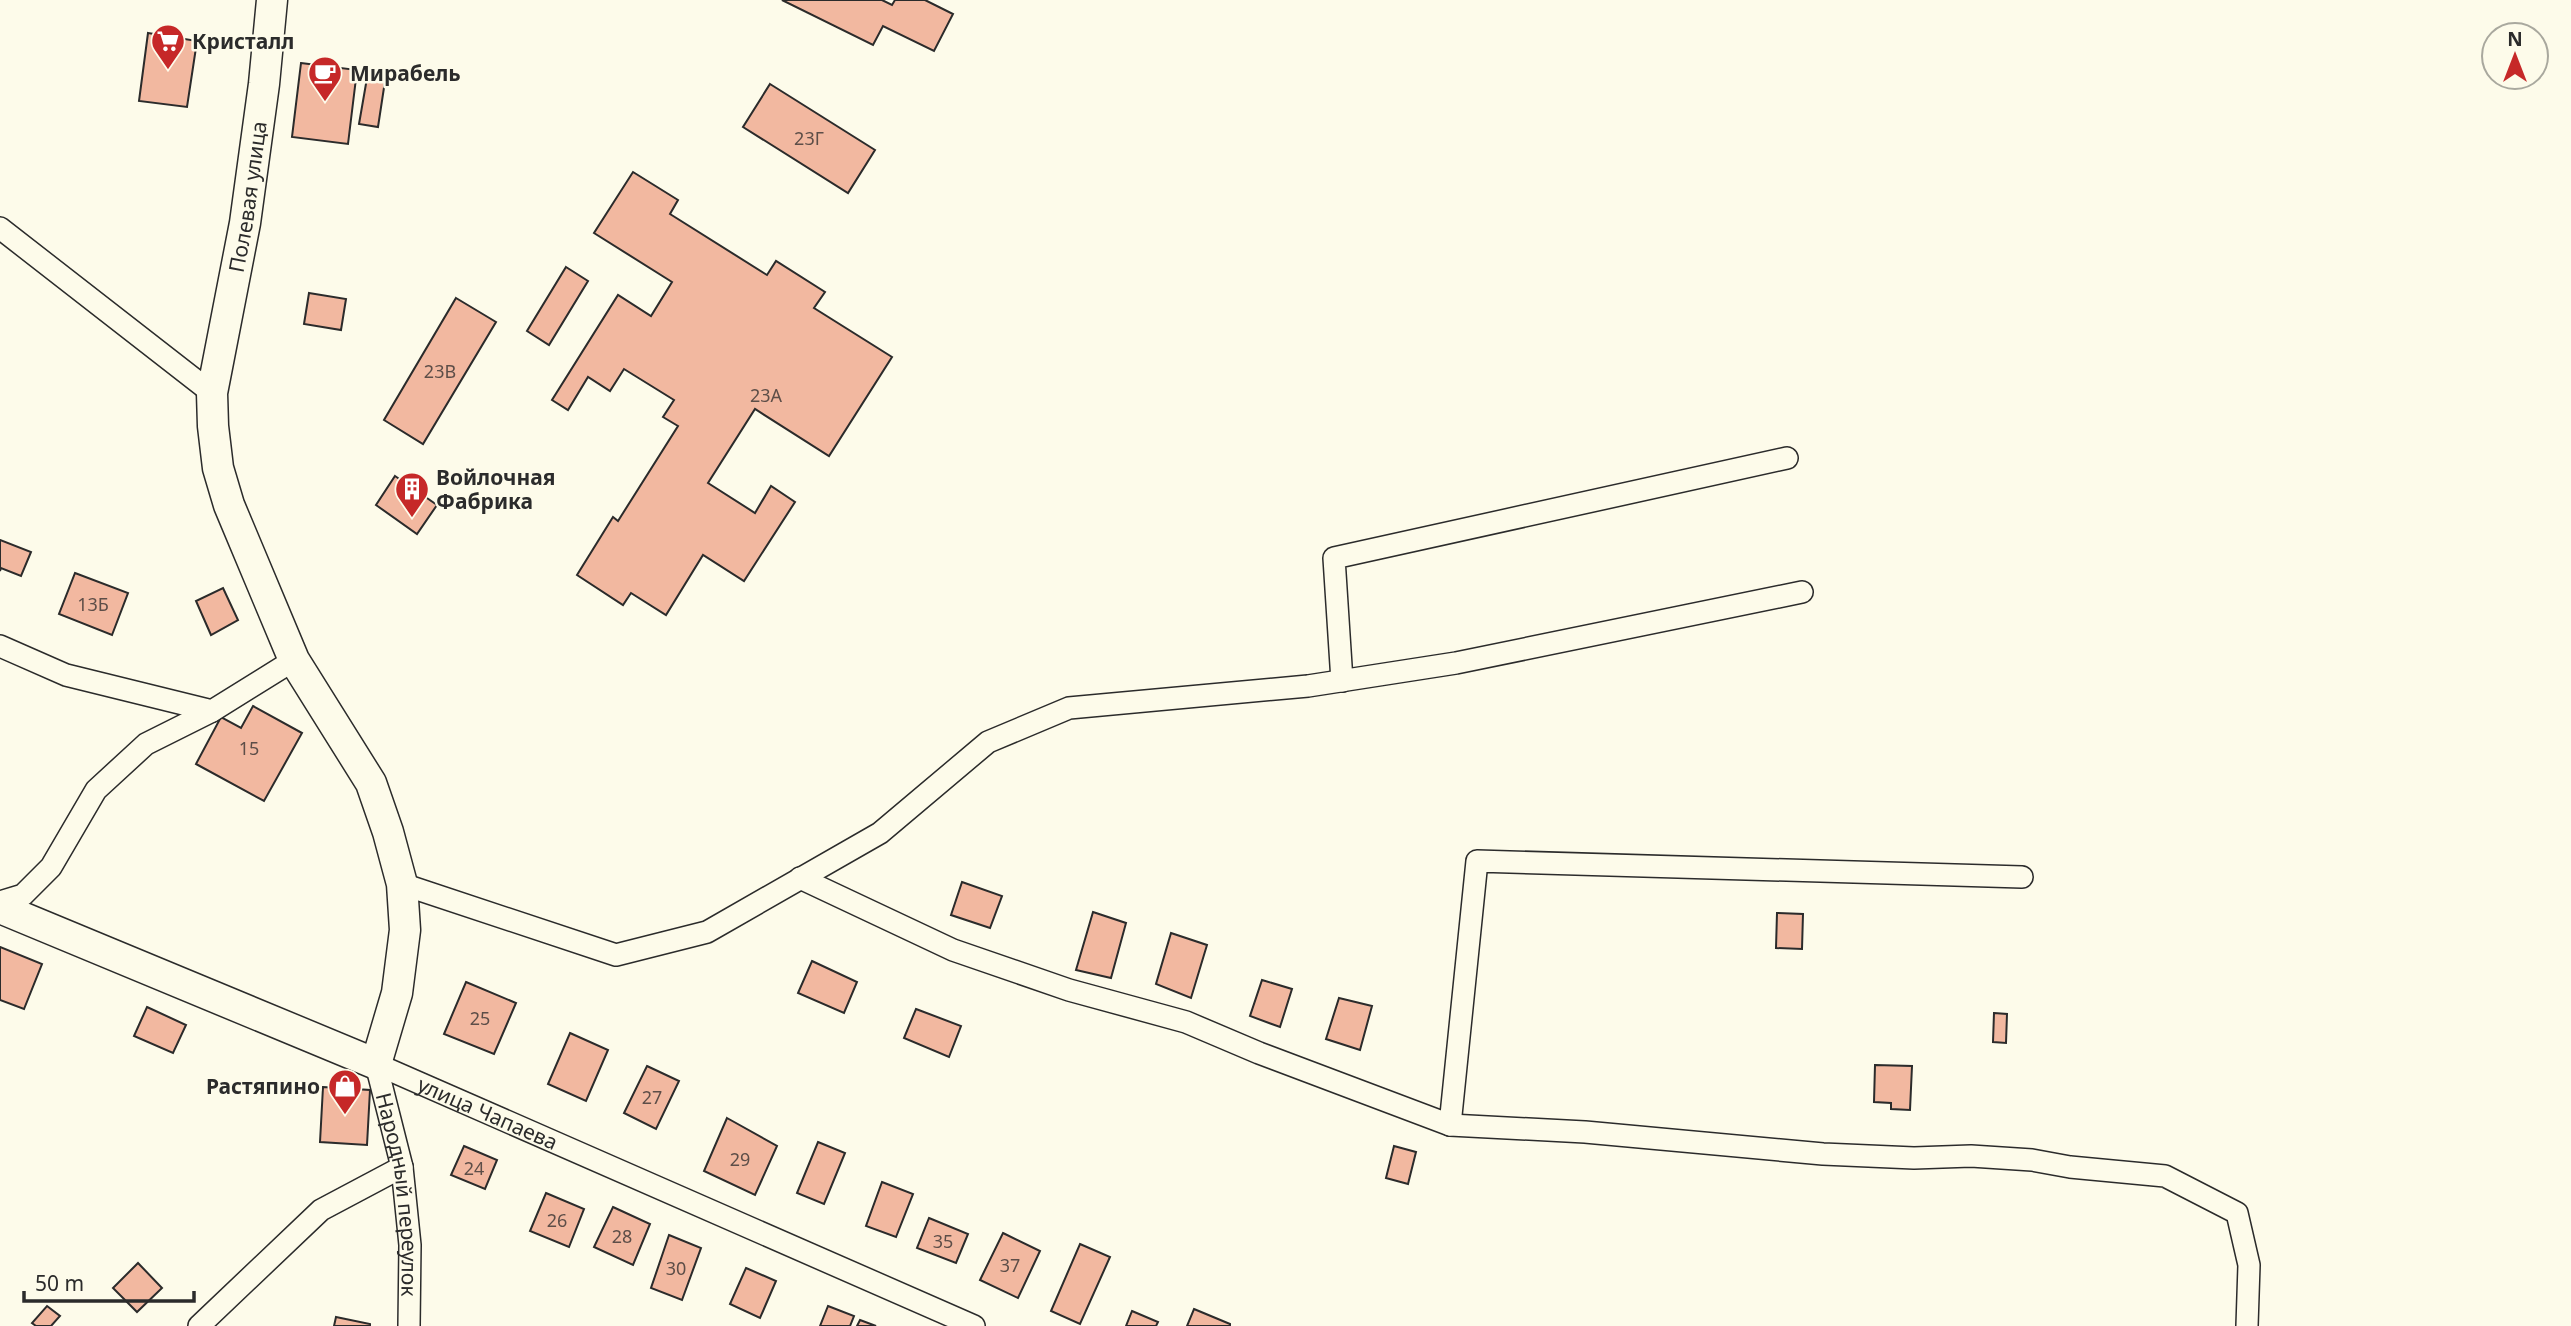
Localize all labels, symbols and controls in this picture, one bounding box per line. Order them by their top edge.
north arrow [2480,21,2550,91]
supermarket icon: Кристалл [149,22,187,71]
text: N [2507,26,2523,52]
place label: Кристалл [192,27,294,55]
cafe icon: Мирабель [306,54,344,103]
place label: Мирабель [350,59,461,87]
street label: Полевая улица [222,120,273,275]
house number: 23Г [794,126,824,150]
house number: 23В [424,359,456,383]
house number: 23А [750,383,783,407]
place label: Войлочная Фабрика [436,463,555,515]
building icon: Войлочная Фабрика [393,470,431,519]
house number: 13Б [77,592,109,616]
house number: 15 [239,736,259,760]
house number: 25 [470,1006,490,1030]
shop icon: Растяпино [326,1067,364,1116]
street label: улица Чапаева [413,1070,562,1156]
place label: Растяпино [206,1072,320,1100]
house number: 27 [642,1085,662,1109]
street label: Народный переулок [370,1090,424,1297]
house number: 29 [730,1147,750,1171]
house number: 24 [464,1156,484,1180]
house number: 26 [547,1208,567,1232]
house number: 28 [612,1224,632,1248]
house number: 35 [933,1229,953,1253]
house number: 37 [1000,1253,1020,1277]
house number: 30 [666,1256,686,1280]
scale bar [24,1260,194,1304]
text: 50 m [35,1269,84,1297]

